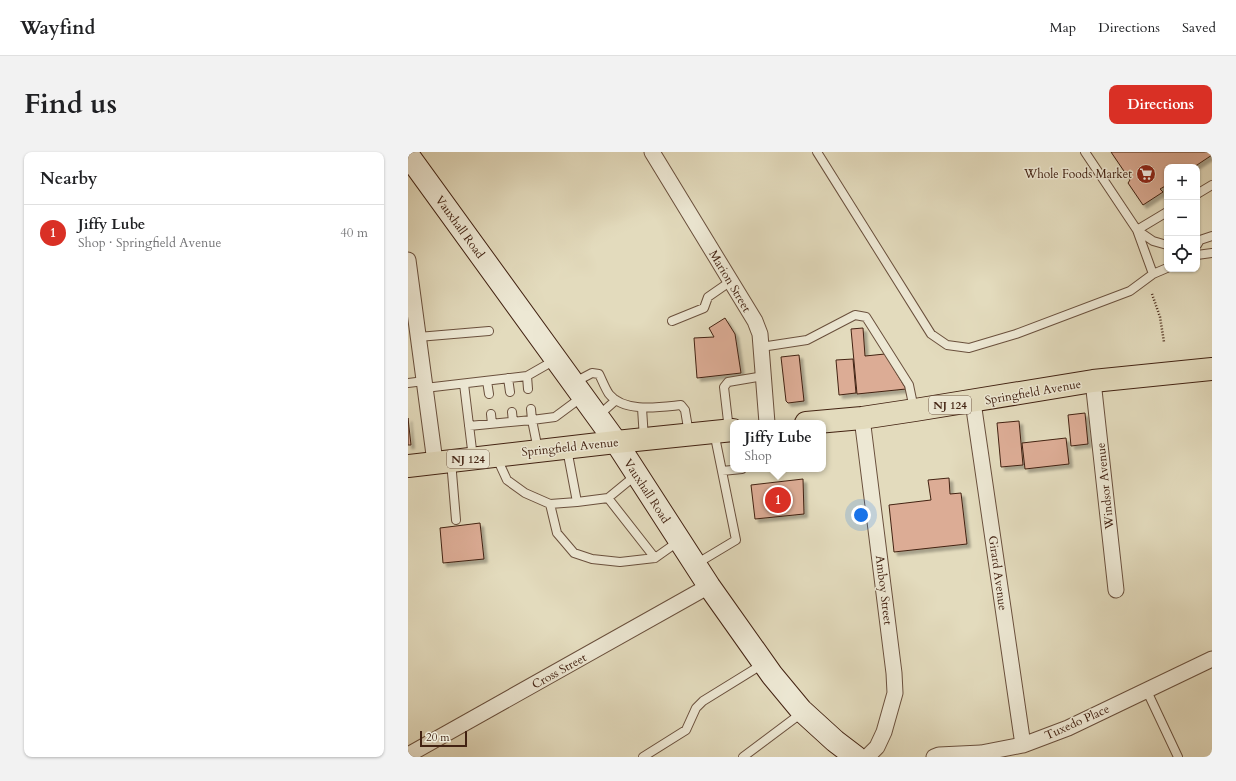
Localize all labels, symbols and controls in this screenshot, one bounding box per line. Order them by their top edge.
text: Wayfind [20,15,95,41]
text: Map [1050,18,1076,37]
text: Directions [1098,18,1160,37]
text: Saved [1182,18,1216,37]
text: Find us [24,85,117,123]
button: Directions [1109,85,1212,124]
supermarket icon: Whole Foods Market [1135,163,1157,185]
map controls [1164,164,1200,272]
button: + [1164,164,1200,200]
place label: Whole Foods Market [1023,166,1132,182]
text: Nearby [40,167,97,190]
street label: Vauxhall Road [432,192,489,262]
button: − [1164,200,1200,236]
text: Jiffy Lube [78,214,145,234]
text: 1 [50,224,56,242]
text: 40 m [340,224,368,242]
text: Shop · Springfield Avenue [78,234,221,252]
button: locate [1164,236,1200,272]
street label: Marion Street [705,247,755,315]
street label: Springfield Avenue [984,376,1082,408]
road number: NJ 124 [929,396,971,414]
popup [730,420,826,472]
text: Jiffy Lube [744,427,812,447]
street label: Springfield Avenue [521,434,619,460]
street label: Windsor Avenue [1093,442,1118,531]
text: Shop [744,447,772,465]
road number: NJ 124 [447,450,489,468]
street label: Vauxhall Road [620,456,674,527]
pin: 1 [765,485,791,515]
your location [851,505,871,525]
street label: Girard Avenue [985,535,1011,611]
street label: Amboy Street [872,554,896,626]
street label: Cross Street [529,649,589,693]
street label: Tuxedo Place [1042,701,1112,743]
scale bar [420,729,467,748]
text: 20 m [426,730,450,745]

